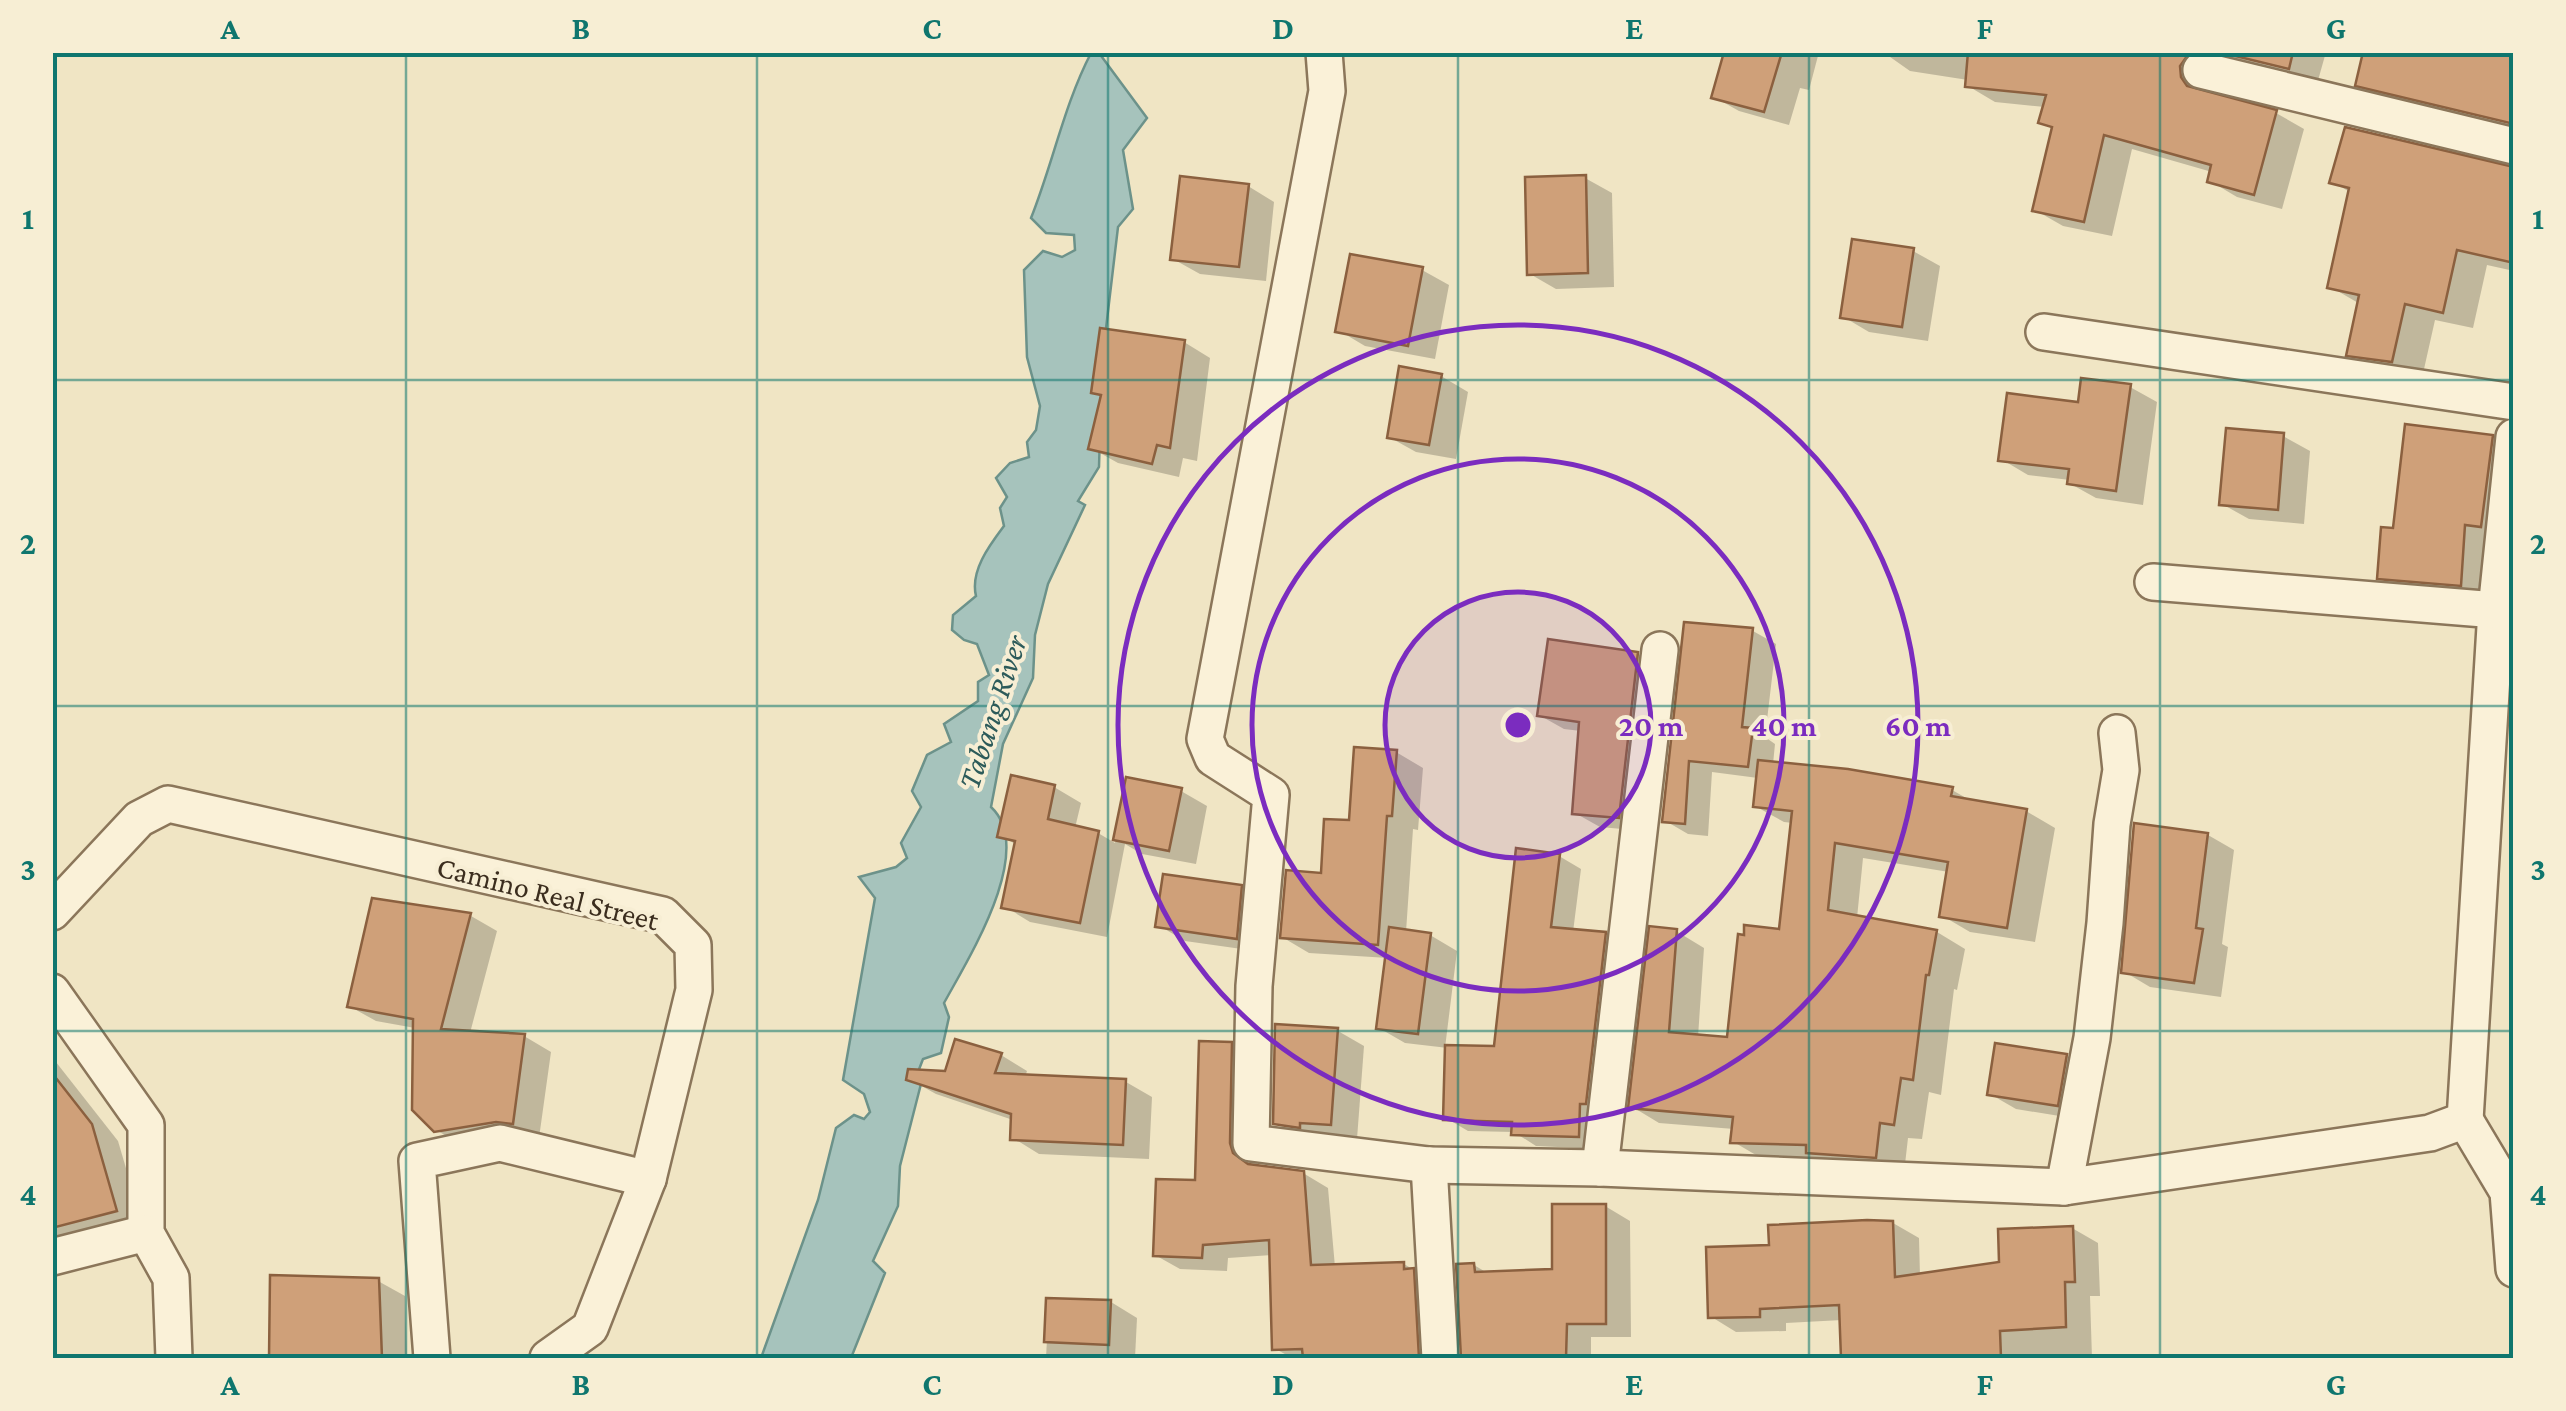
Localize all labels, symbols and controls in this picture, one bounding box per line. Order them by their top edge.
text: A [219,10,240,46]
text: B [572,10,590,46]
text: C [922,10,942,46]
text: D [1272,10,1294,46]
text: E [1625,10,1643,46]
text: F [1977,10,1994,46]
text: G [2326,10,2346,46]
text: 1 [22,200,34,236]
text: 1 [2532,200,2544,236]
text: 2 [20,525,36,561]
text: 2 [2530,525,2546,561]
water label: Tabang River [950,630,1034,793]
centre of rings [1500,707,1536,743]
text: 20 m [1619,709,1684,742]
text: 40 m [1751,709,1817,742]
text: 60 m [1885,709,1951,742]
street label: Camino Real Street [434,850,663,937]
text: 3 [20,851,36,887]
text: 3 [2530,851,2546,887]
text: 4 [19,1176,37,1212]
text: 4 [2529,1176,2547,1212]
text: A [219,1366,240,1402]
text: B [572,1366,590,1402]
text: C [922,1366,942,1402]
text: D [1272,1366,1294,1402]
text: E [1625,1366,1643,1402]
text: F [1977,1366,1994,1402]
text: G [2326,1366,2346,1402]

